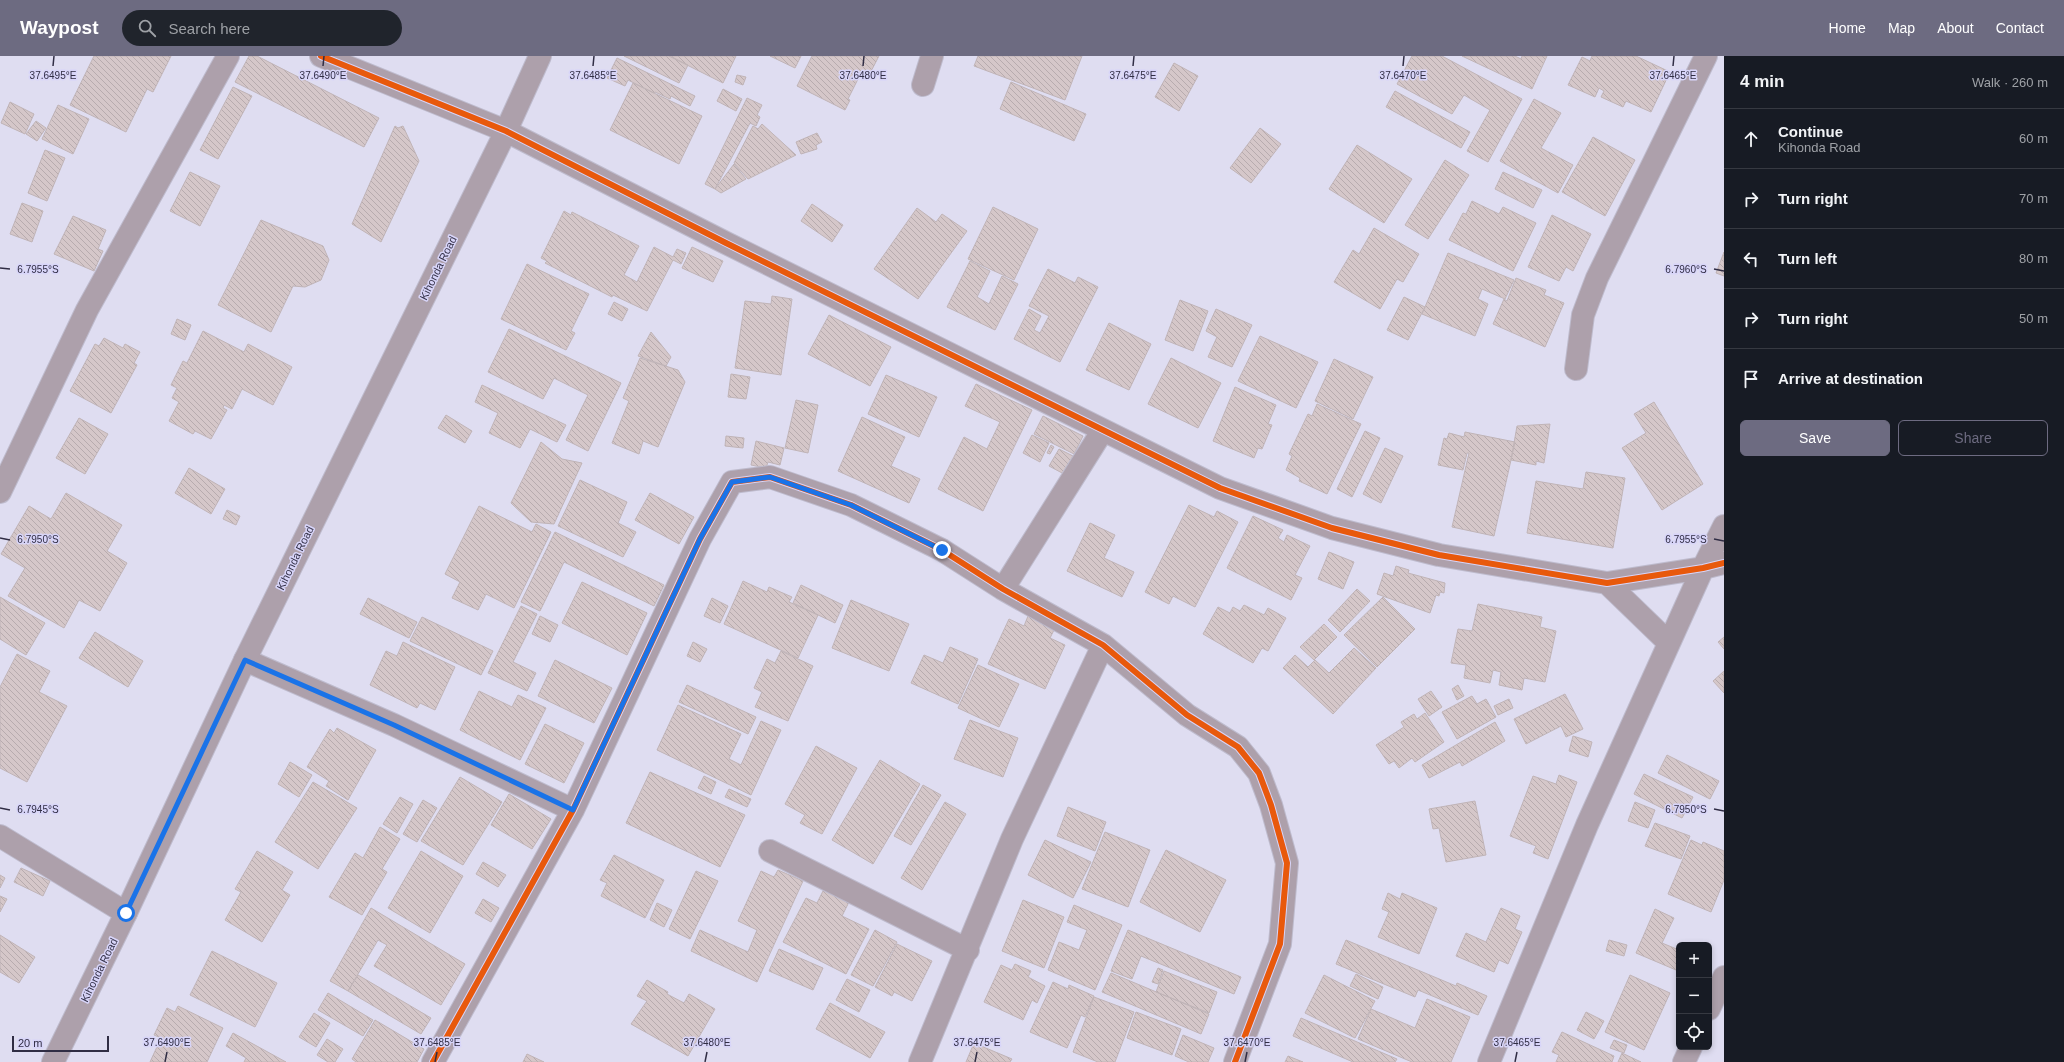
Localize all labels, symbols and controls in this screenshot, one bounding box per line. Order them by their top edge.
search box [122,10,402,46]
text: Waypost [20,17,98,38]
icon: search [136,17,158,39]
text: Search here [168,20,250,37]
text: Home [1829,20,1866,36]
text: Map [1888,20,1915,36]
text: About [1937,20,1974,36]
text: Contact [1996,20,2044,36]
text: 37.6495°E [30,70,77,81]
text: 37.6490°E [300,70,347,81]
text: 37.6485°E [570,70,617,81]
text: 37.6480°E [840,70,887,81]
text: 37.6475°E [1110,70,1157,81]
text: 37.6470°E [1380,70,1427,81]
text: 37.6465°E [1650,70,1697,81]
text: 4 min [1740,72,1784,91]
text: Walk · 260 m [1972,75,2048,90]
text: Continue [1778,123,1843,140]
icon: ahead [1740,128,1762,150]
text: 60 m [2019,131,2048,146]
text: Kihonda Road [1778,140,1860,155]
icon: right [1740,188,1762,210]
text: Turn right [1778,190,1848,207]
text: 70 m [2019,191,2048,206]
street label: Kihonda Road [417,234,459,302]
icon: left [1740,248,1762,270]
text: Turn left [1778,250,1837,267]
text: 80 m [2019,251,2048,266]
text: 6.7955°S [17,264,59,275]
text: 6.7960°S [1665,264,1707,275]
icon: right [1740,308,1762,330]
text: Turn right [1778,310,1848,327]
text: 50 m [2019,311,2048,326]
icon: arrive [1740,368,1762,390]
text: Arrive at destination [1778,370,1923,387]
button: Save [1740,420,1890,456]
button: Share [1898,420,2048,456]
street label: Kihonda Road [274,524,316,592]
text: 6.7950°S [17,534,59,545]
text: 6.7955°S [1665,534,1707,545]
route end [933,541,951,559]
text: 6.7945°S [17,804,59,815]
text: 6.7950°S [1665,804,1707,815]
route start [117,904,135,922]
street label: Kihonda Road [78,936,120,1004]
map controls [1676,942,1712,1050]
button: + [1676,942,1712,978]
button: − [1676,978,1712,1014]
button: locate [1676,1014,1712,1050]
scale bar [12,1034,109,1053]
text: 20 m [18,1037,42,1049]
text: 37.6490°E [144,1037,191,1048]
text: 37.6485°E [414,1037,461,1048]
text: 37.6480°E [684,1037,731,1048]
text: 37.6475°E [954,1037,1001,1048]
text: 37.6470°E [1224,1037,1271,1048]
text: 37.6465°E [1494,1037,1541,1048]

